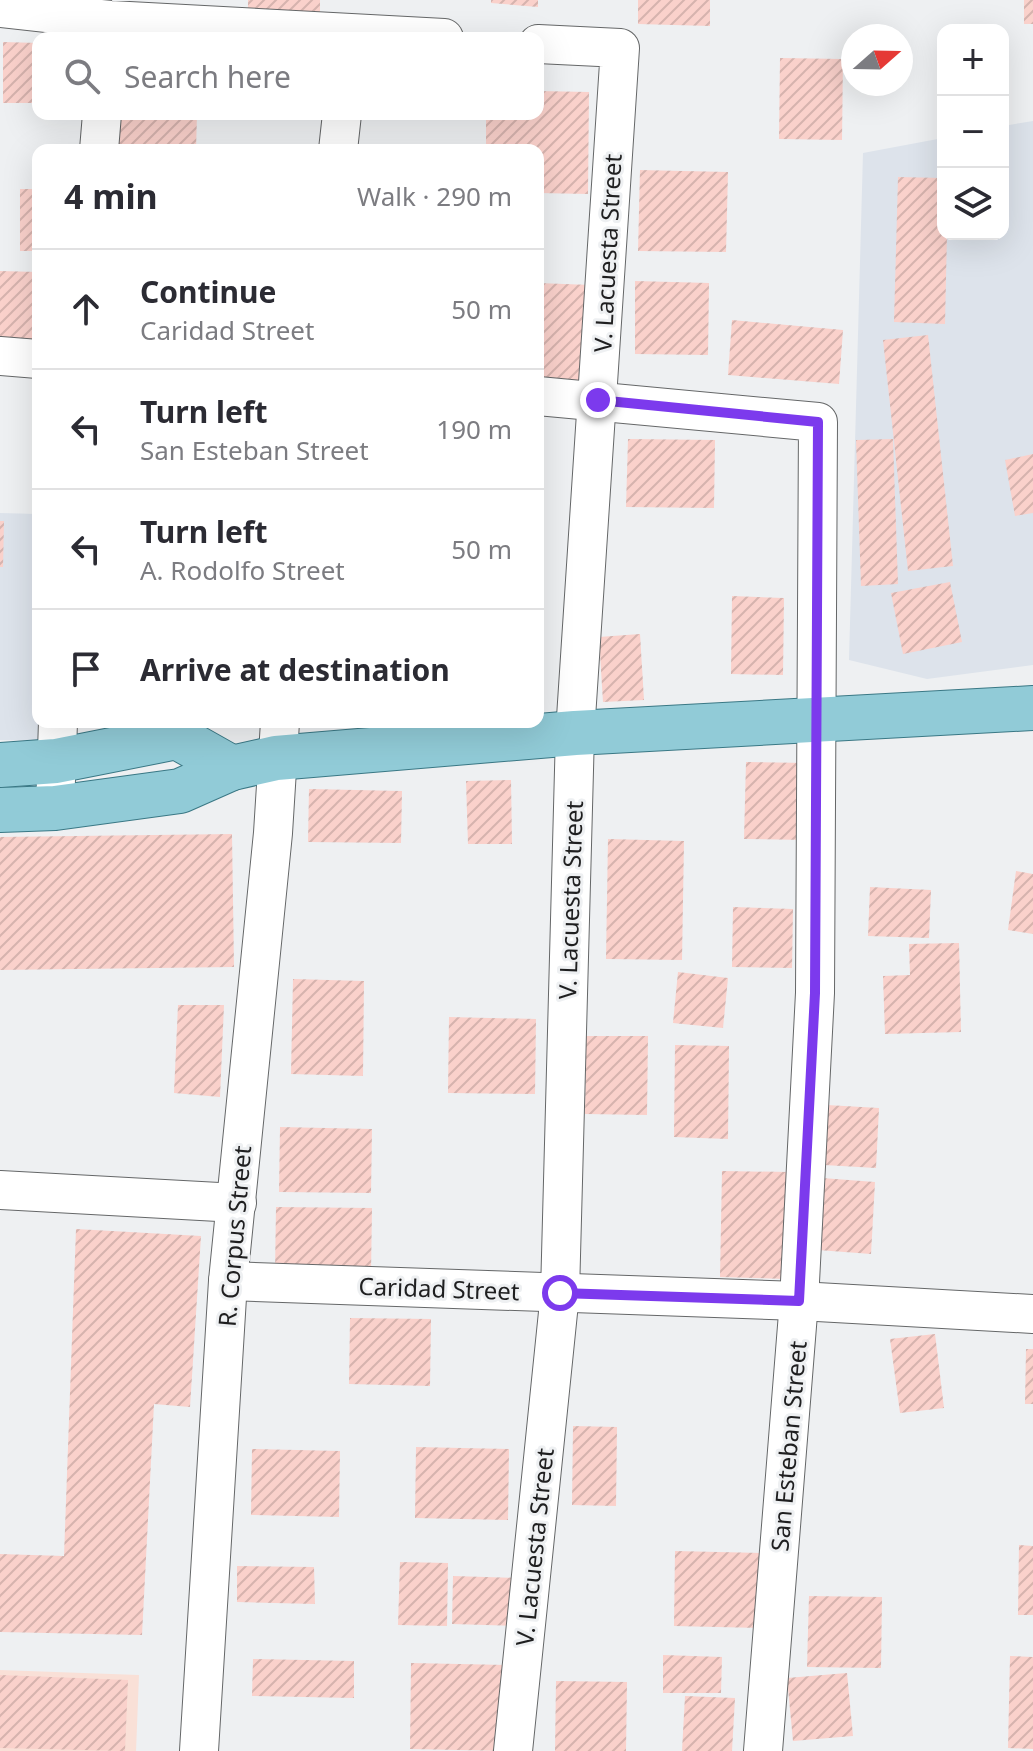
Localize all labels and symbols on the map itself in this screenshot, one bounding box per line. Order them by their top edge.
north arrow [841,24,913,96]
street label: V. Lacuesta Street [585,153,629,353]
route end [580,382,616,418]
street label: V. Lacuesta Street [550,800,590,1000]
street label: R. Corpus Street [210,1144,258,1328]
street label: Caridad Street [358,1269,520,1307]
route start [542,1275,578,1311]
street label: San Esteban Street [762,1339,814,1553]
street label: V. Lacuesta Street [507,1446,561,1648]

